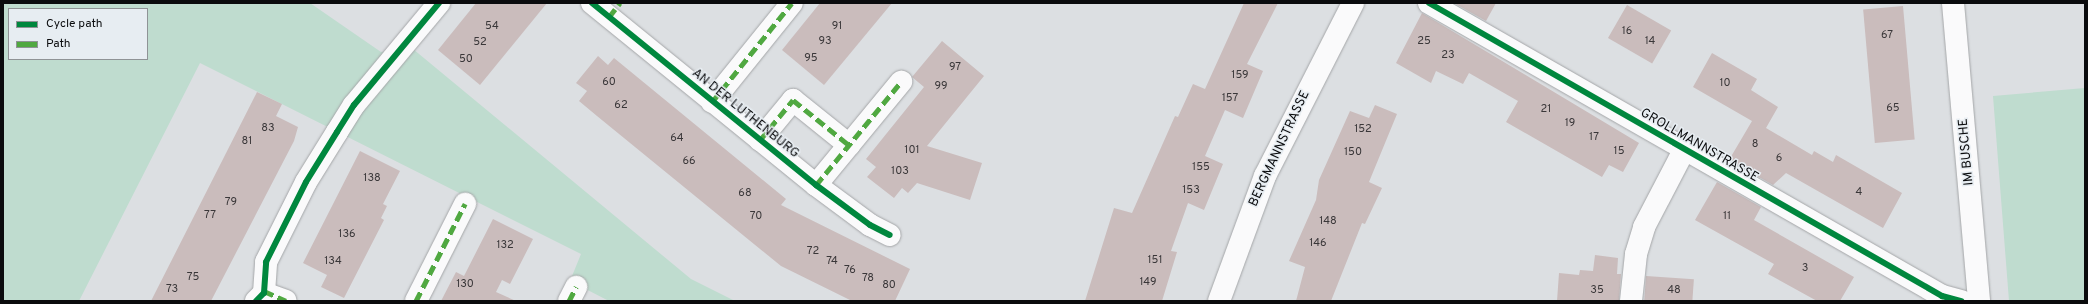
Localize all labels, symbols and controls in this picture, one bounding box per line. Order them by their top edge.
legend [8,8,148,60]
text: Cycle path [46,16,103,32]
house number: 54 [485,19,499,33]
house number: 91 [832,19,842,33]
house number: 16 [1622,24,1632,38]
house number: 67 [1881,28,1893,42]
house number: 93 [818,34,832,48]
house number: 25 [1417,34,1431,48]
house number: 14 [1645,34,1655,48]
house number: 52 [473,35,487,49]
text: Path [46,36,71,52]
house number: 23 [1441,48,1455,62]
house number: 95 [804,51,818,65]
house number: 50 [459,52,473,66]
house number: 97 [949,60,961,74]
street label: AN DER LUTHENBURG [688,66,802,162]
house number: 159 [1231,68,1249,82]
house number: 60 [602,75,616,89]
house number: 10 [1719,76,1731,90]
house number: 99 [934,79,948,93]
street label: BERGMANNSTRASSE [1246,89,1314,209]
house number: 157 [1222,91,1238,105]
house number: 62 [614,98,628,112]
house number: 65 [1886,101,1900,115]
house number: 21 [1541,102,1551,116]
street label: GROLLMANNSTRASSE [1637,106,1761,186]
house number: 19 [1565,116,1575,130]
street label: IM BUSCHE [1956,118,1978,186]
house number: 83 [261,121,275,135]
house number: 152 [1354,122,1372,136]
house number: 17 [1589,130,1599,144]
house number: 64 [670,131,684,145]
house number: 81 [242,134,252,148]
house number: 8 [1752,137,1758,151]
house number: 101 [904,143,920,157]
house number: 15 [1614,144,1624,158]
house number: 150 [1344,145,1362,159]
house number: 6 [1776,151,1782,165]
house number: 66 [682,154,696,168]
house number: 155 [1192,160,1210,174]
house number: 103 [891,164,909,178]
house number: 138 [363,171,381,185]
house number: 153 [1182,183,1200,197]
house number: 4 [1856,185,1862,199]
house number: 68 [738,186,752,200]
house number: 79 [225,195,237,209]
house number: 77 [204,208,216,222]
house number: 70 [750,209,762,223]
house number: 11 [1723,209,1731,223]
house number: 148 [1319,214,1337,228]
house number: 136 [338,227,356,241]
house number: 146 [1309,236,1327,250]
house number: 132 [496,238,514,252]
house number: 72 [807,244,819,258]
house number: 151 [1147,253,1163,267]
house number: 134 [324,254,342,268]
house number: 74 [826,254,838,268]
house number: 3 [1802,261,1808,275]
house number: 76 [844,263,856,277]
house number: 75 [187,270,199,284]
house number: 78 [862,271,874,285]
house number: 149 [1139,275,1157,289]
house number: 130 [456,277,474,291]
house number: 80 [882,278,896,292]
house number: 73 [166,282,178,296]
house number: 35 [1590,283,1604,297]
house number: 48 [1667,283,1681,297]

